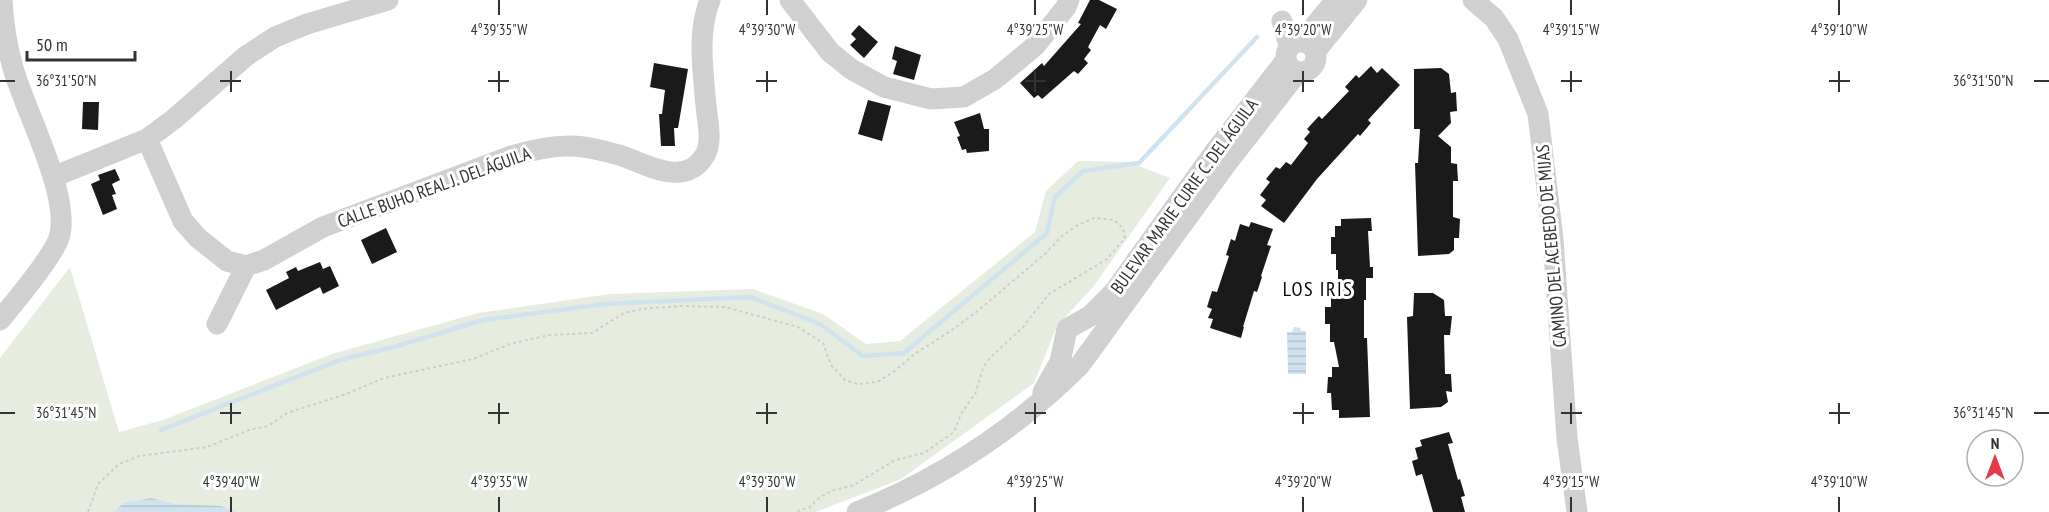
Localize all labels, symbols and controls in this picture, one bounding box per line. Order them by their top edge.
text: 4°39'35"W [471,20,527,39]
text: 4°39'30"W [739,20,795,39]
text: 4°39'25"W [1007,20,1063,39]
text: 4°39'20"W [1275,20,1331,39]
text: 4°39'15"W [1543,20,1599,39]
text: 4°39'10"W [1811,20,1867,39]
scale bar [27,24,135,62]
text: 50 m [36,33,68,56]
text: 36°31'50"N [36,71,96,90]
text: 36°31'50"N [1953,71,2013,90]
street label: BULEVAR MARIE CURIE C. DEL ÁGUILA [1105,93,1263,298]
street label: CALLE BUHO REAL J. DEL ÁGUILA [334,141,534,233]
street label: CAMINO DEL ACEBEDO DE MIJAS [1531,143,1571,348]
district label: LOS IRIS [1283,276,1353,302]
text: 36°31'45"N [36,403,96,422]
text: 36°31'45"N [1953,403,2013,422]
north arrow [1965,428,2025,488]
text: N [1991,433,1999,453]
text: 4°39'40"W [203,472,259,491]
text: 4°39'35"W [471,472,527,491]
text: 4°39'30"W [739,472,795,491]
text: 4°39'25"W [1007,472,1063,491]
text: 4°39'20"W [1275,472,1331,491]
text: 4°39'15"W [1543,472,1599,491]
text: 4°39'10"W [1811,472,1867,491]

